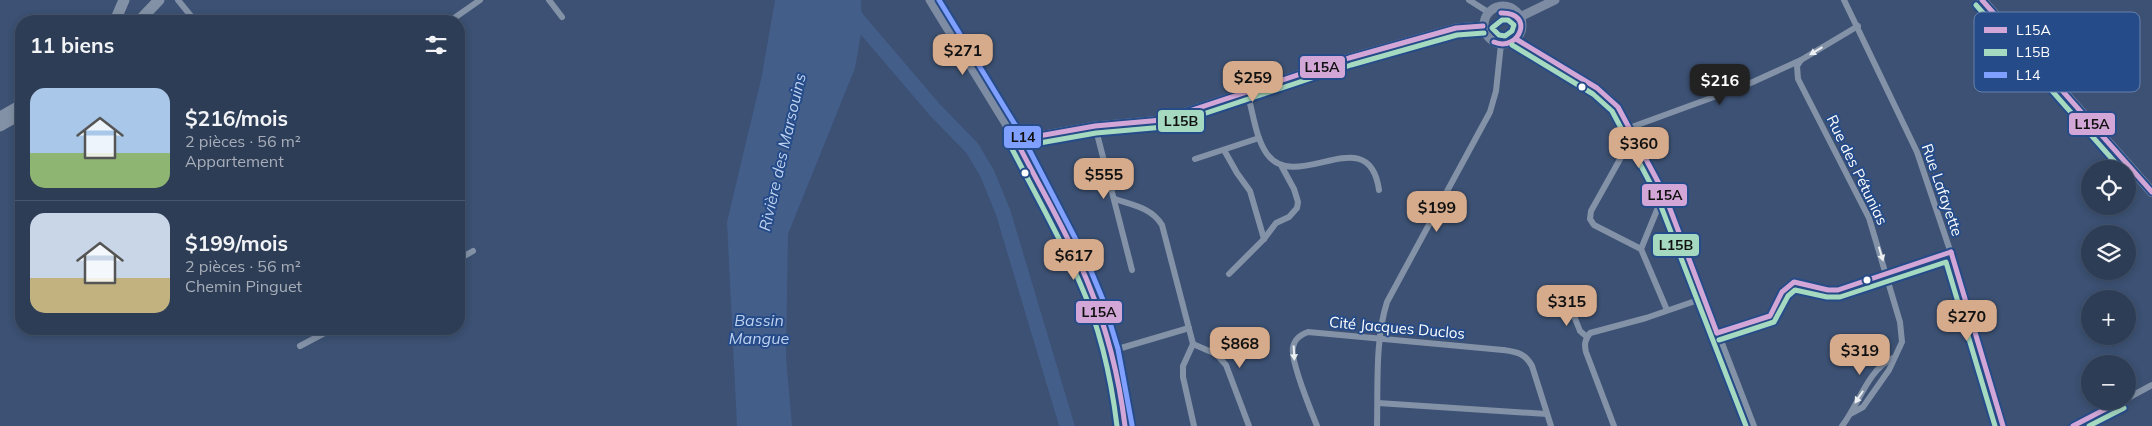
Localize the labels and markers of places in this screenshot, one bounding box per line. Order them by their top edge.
pin: $271 [933,34,993,76]
pin: $259 [1223,61,1283,103]
pin: $216 [1690,64,1750,106]
unlabelled marker [1577,82,1587,92]
pin: $360 [1609,126,1669,169]
pin: $555 [1074,158,1134,200]
unlabelled marker [1020,168,1030,178]
pin: $199 [1407,190,1467,233]
pin: $617 [1044,238,1104,281]
unlabelled marker [1862,275,1872,285]
pin: $315 [1537,284,1597,327]
pin: $270 [1937,300,1997,342]
pin: $868 [1210,326,1270,369]
pin: $319 [1830,334,1890,376]

